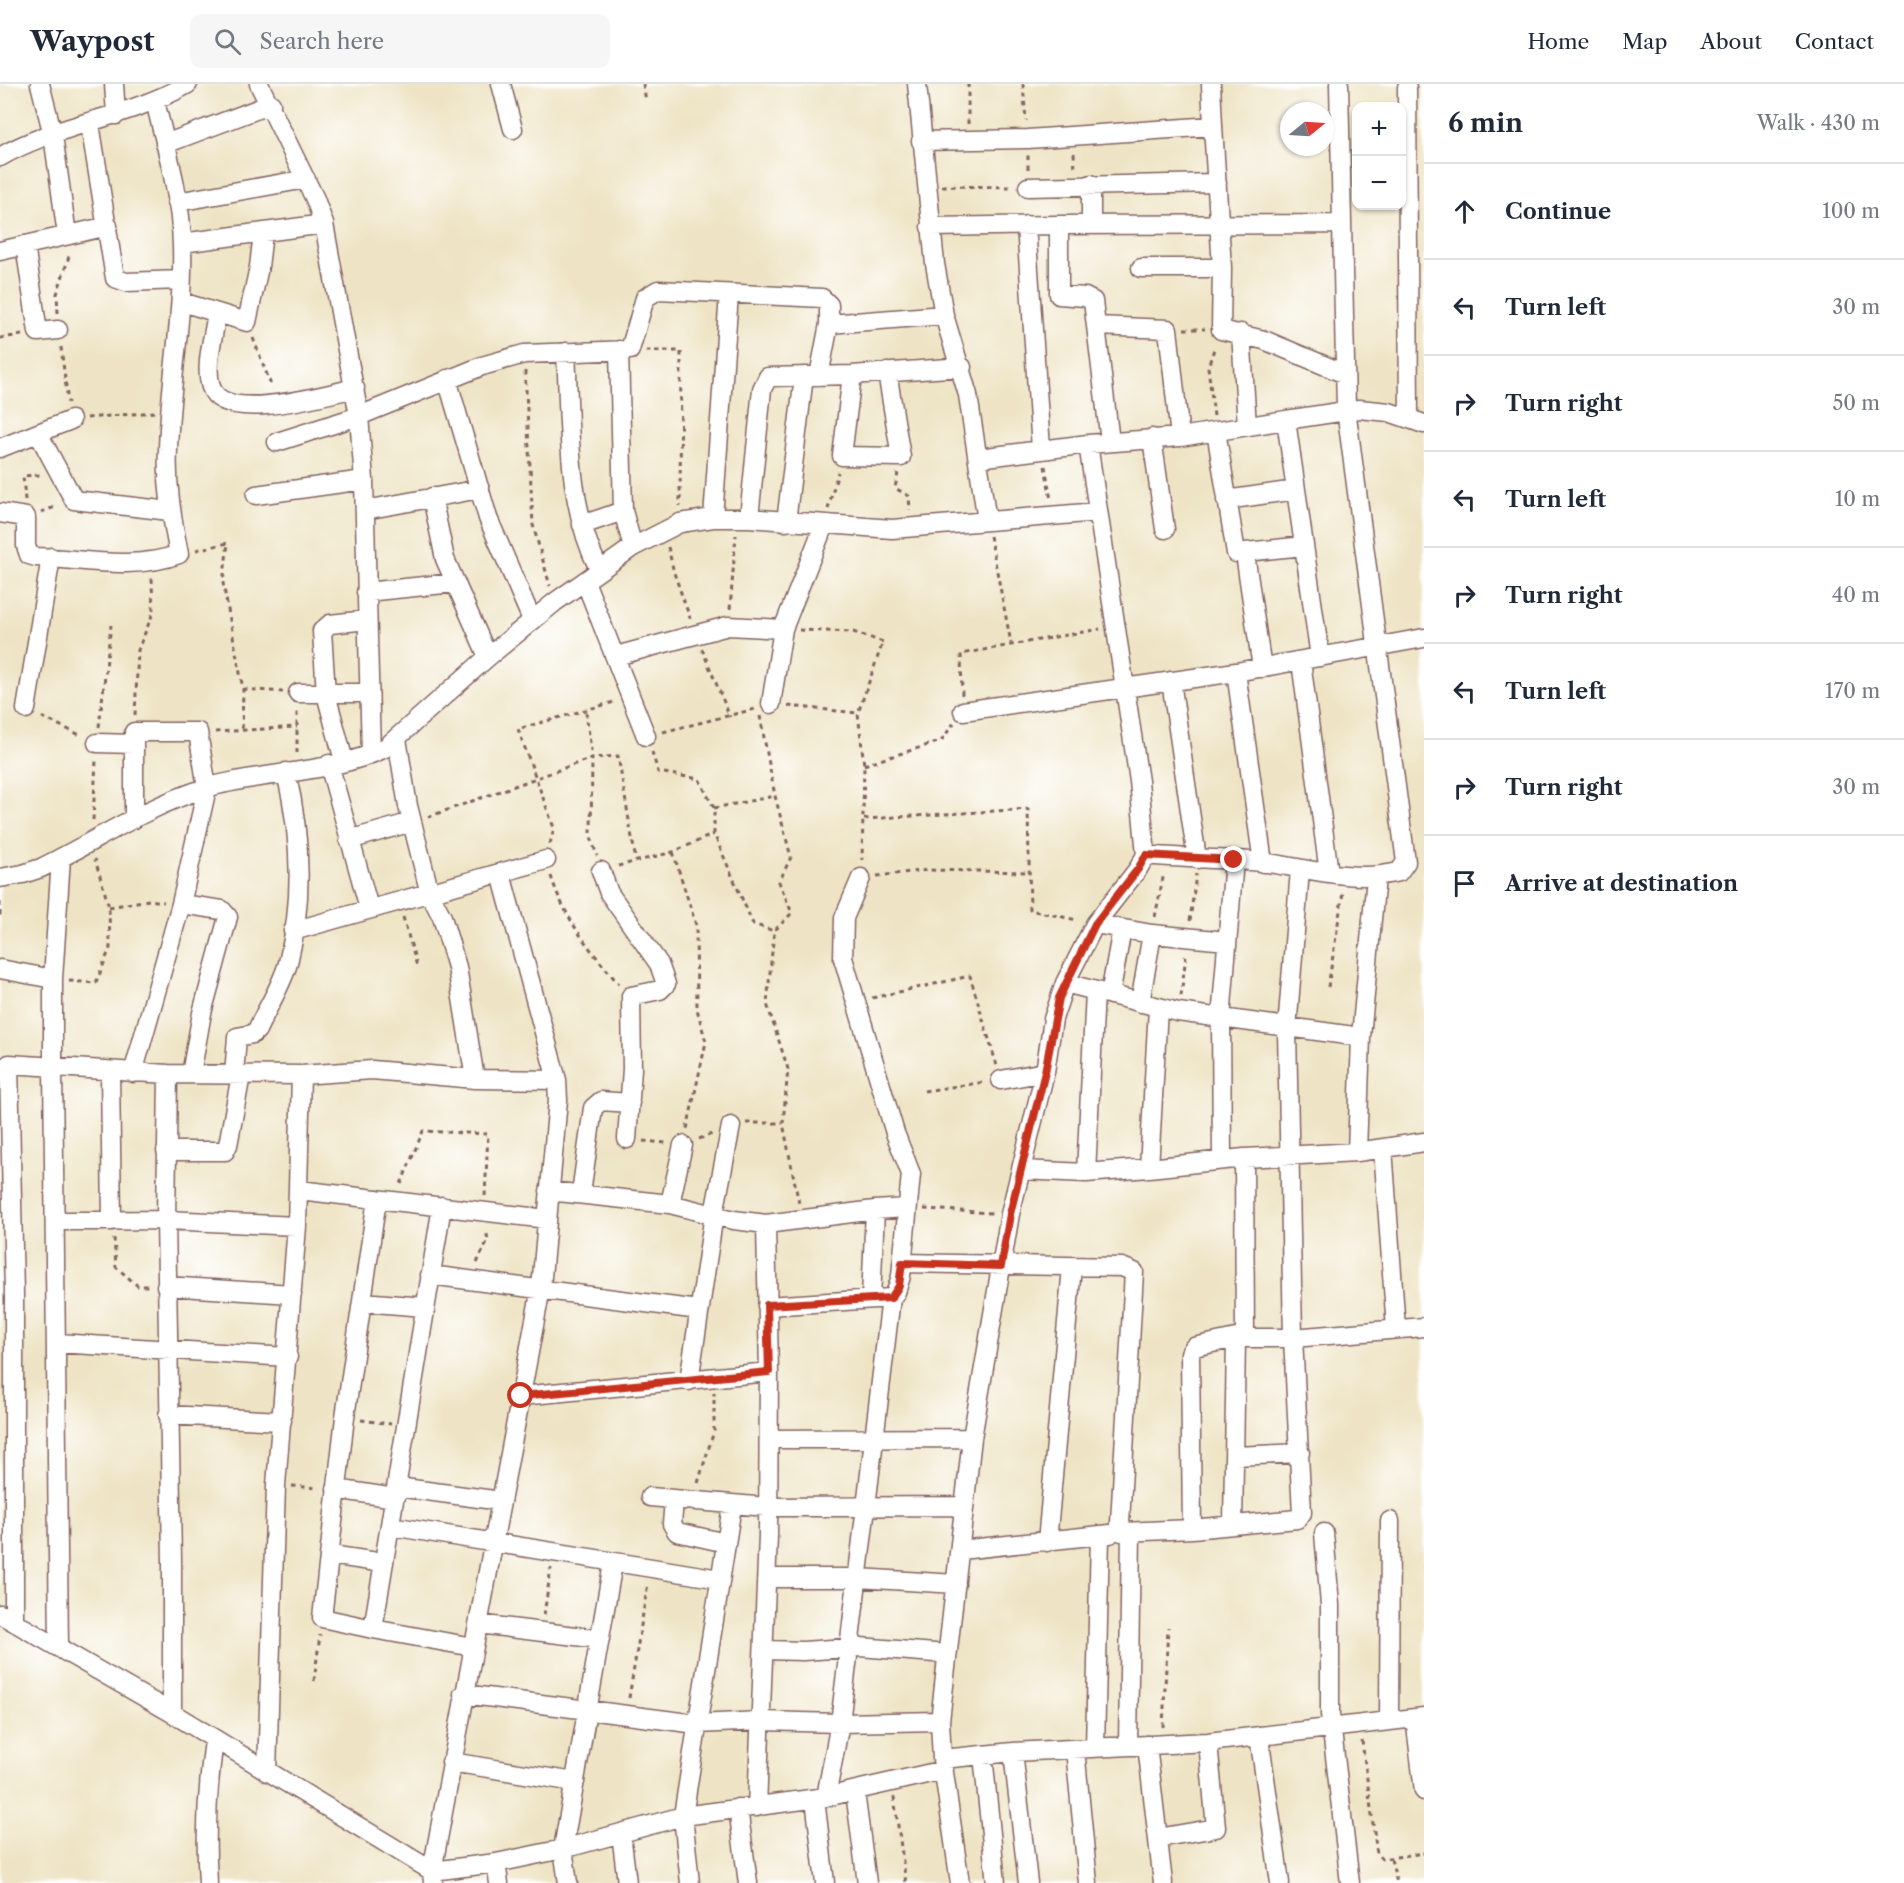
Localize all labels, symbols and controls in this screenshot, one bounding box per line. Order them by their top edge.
search box [190,14,610,68]
text: Waypost [30,24,154,58]
icon: search [211,25,244,58]
text: Search here [259,28,384,55]
text: Home [1528,29,1589,54]
text: Map [1622,29,1667,54]
text: About [1700,29,1762,54]
text: Contact [1795,29,1874,54]
north arrow [1280,102,1334,156]
map controls [1352,102,1406,210]
button: + [1352,102,1406,156]
text: 6 min [1448,107,1523,139]
text: Walk · 430 m [1757,111,1880,135]
button: − [1352,156,1406,210]
icon: ahead [1448,195,1481,228]
text: Continue [1505,198,1611,225]
text: 100 m [1822,199,1880,223]
icon: left [1448,291,1481,324]
text: Turn left [1505,294,1606,321]
text: 30 m [1832,295,1880,319]
icon: right [1448,387,1481,420]
text: Turn right [1505,390,1623,417]
text: 50 m [1833,391,1880,415]
icon: left [1448,483,1481,516]
text: Turn left [1505,486,1606,513]
text: 10 m [1835,487,1880,511]
icon: right [1448,579,1481,612]
text: Turn right [1505,582,1623,609]
text: 40 m [1832,583,1880,607]
icon: left [1448,675,1481,708]
text: Turn left [1505,678,1606,705]
text: 170 m [1825,679,1880,703]
icon: right [1448,771,1481,804]
text: Turn right [1505,774,1623,801]
text: 30 m [1832,775,1880,799]
route end [1220,846,1246,872]
icon: arrive [1448,867,1481,900]
text: Arrive at destination [1505,870,1738,897]
route start [507,1382,533,1408]

